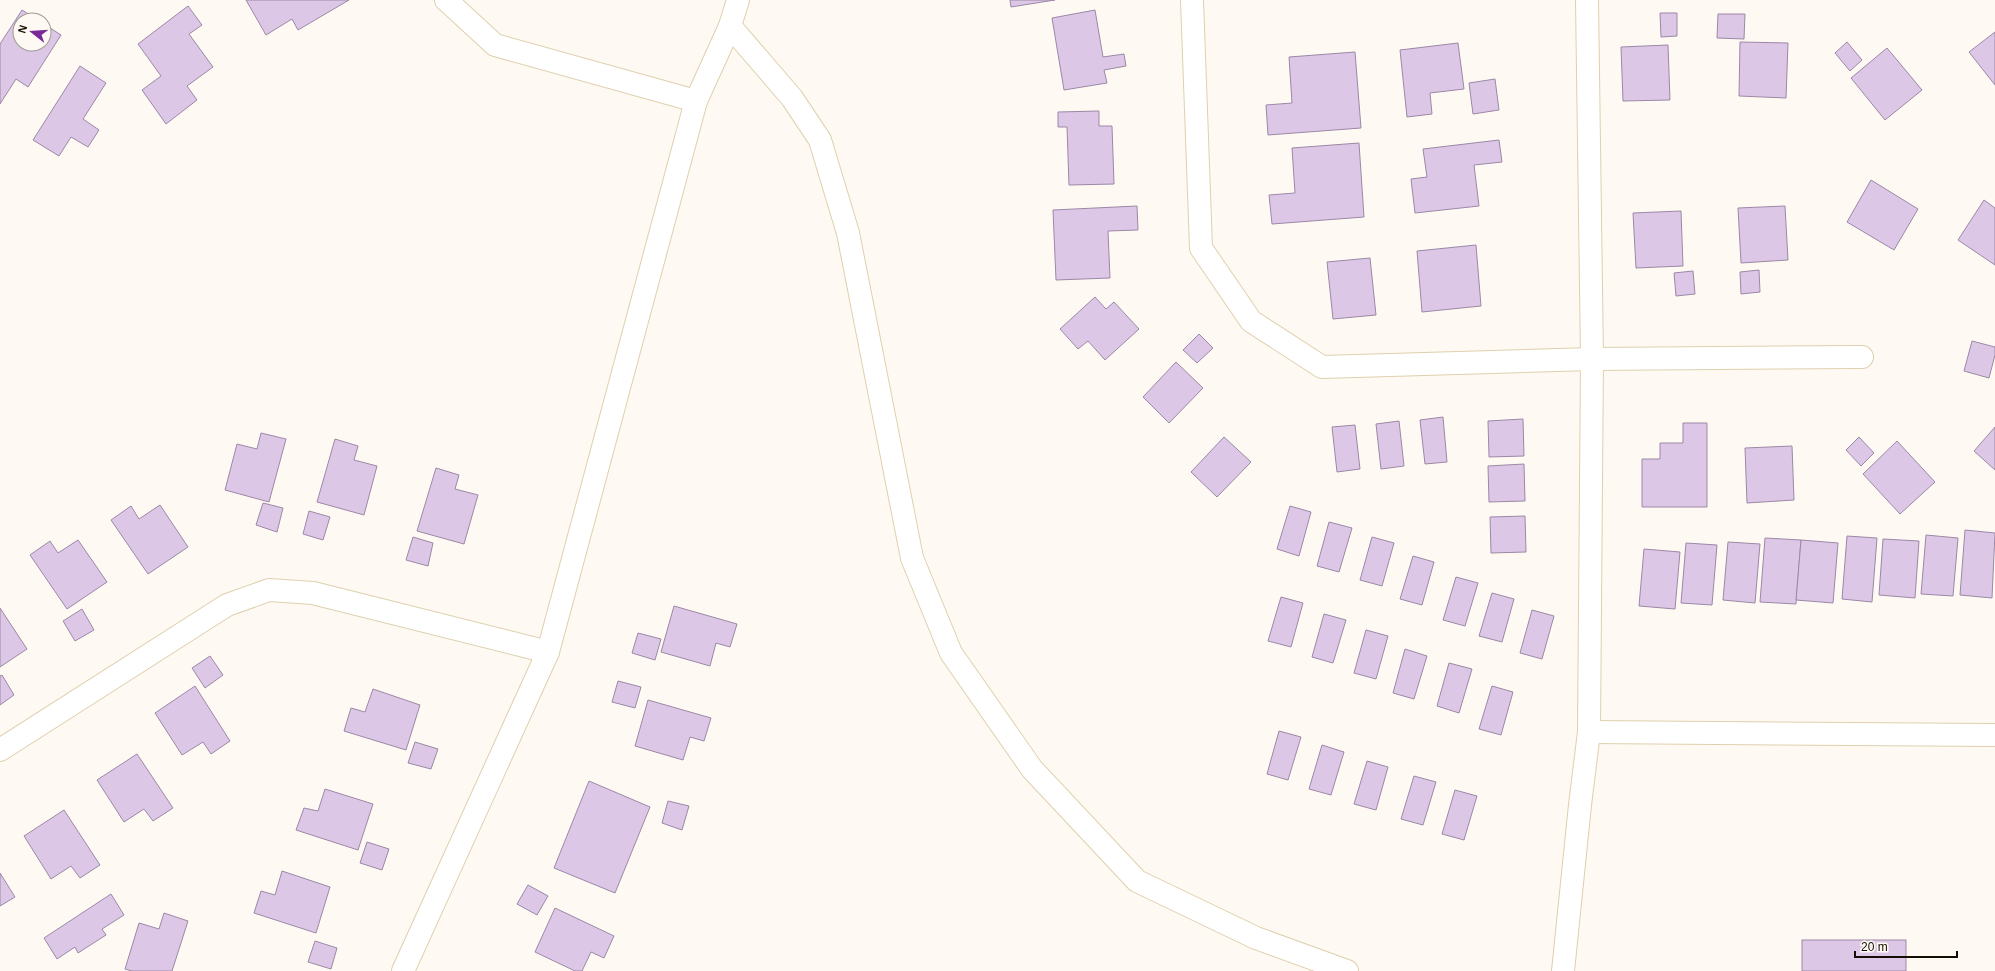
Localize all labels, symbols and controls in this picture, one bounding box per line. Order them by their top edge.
north arrow [12,12,52,52]
text: N [16,23,29,35]
scale bar [1855,933,1957,959]
text: 20 m [1861,940,1888,954]

